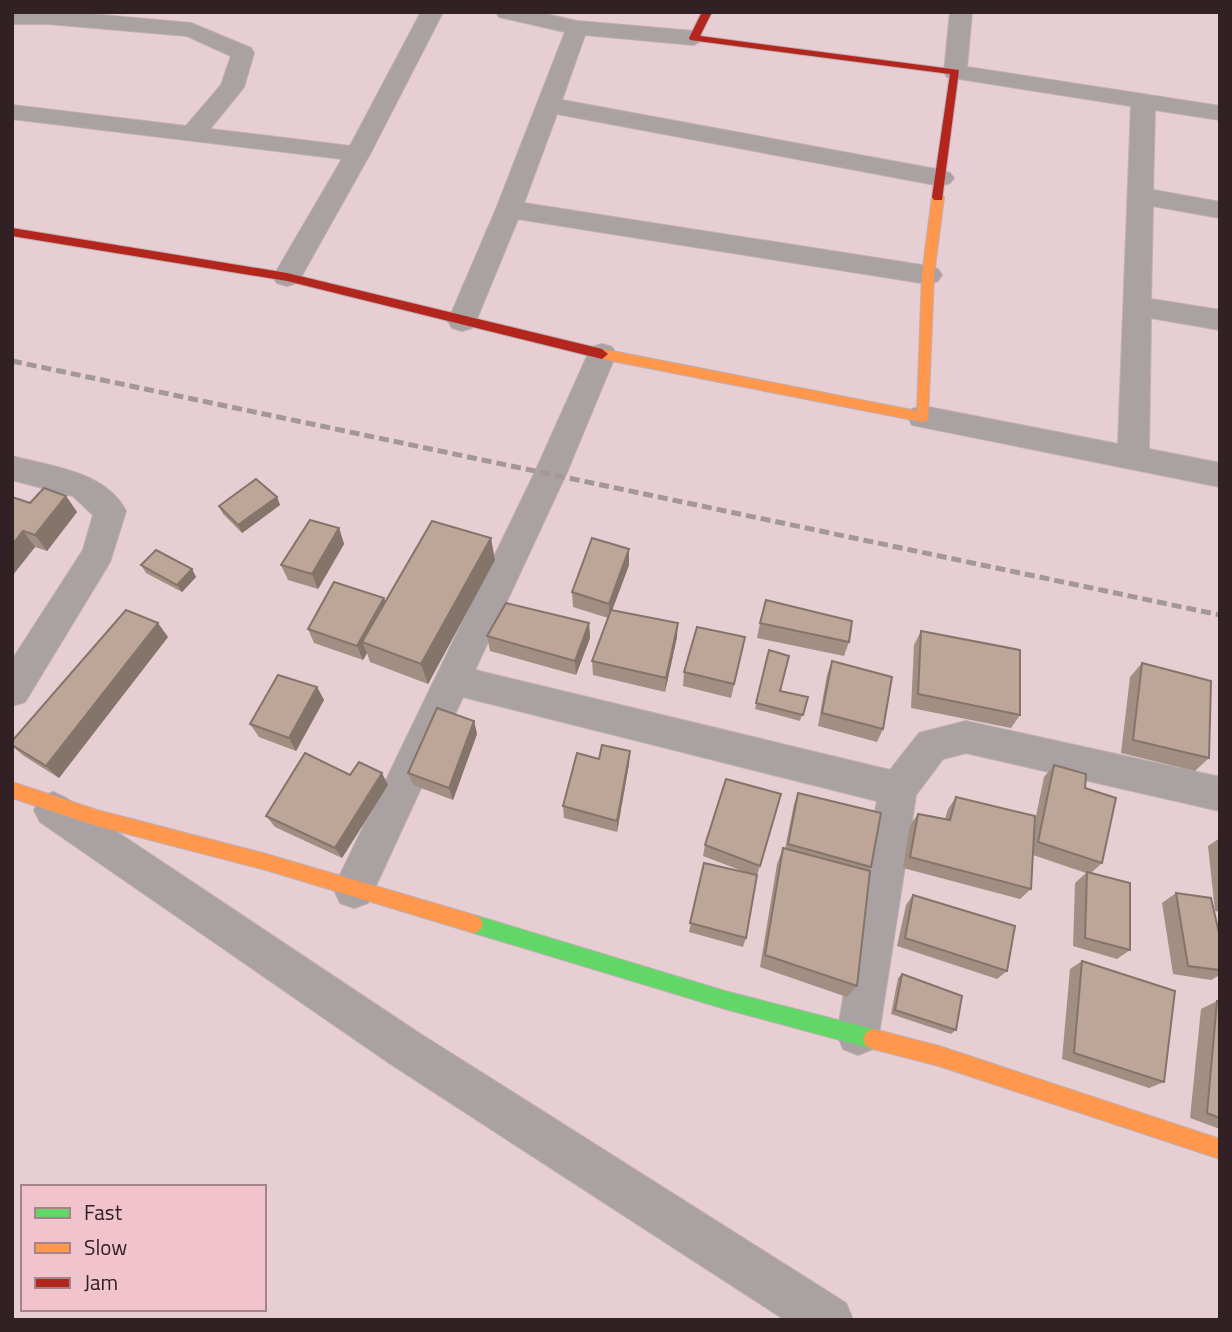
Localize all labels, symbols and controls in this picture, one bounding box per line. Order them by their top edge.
legend [21,1185,266,1311]
text: Fast [84,1196,123,1228]
text: Slow [84,1231,127,1263]
text: Jam [84,1266,118,1298]

